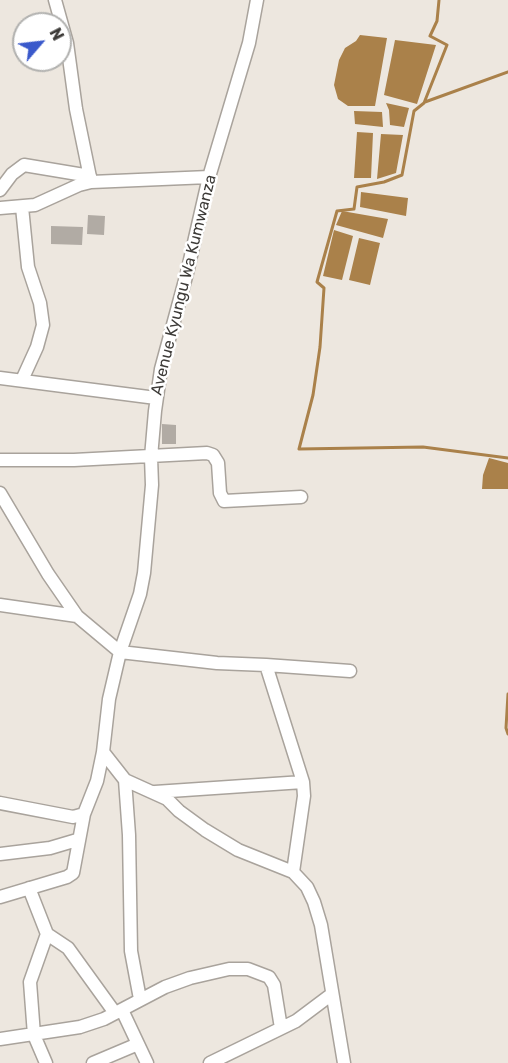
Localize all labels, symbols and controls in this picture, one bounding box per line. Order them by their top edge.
north arrow [12,12,72,72]
text: N [45,25,68,44]
street label: Avenue Kyungu Wa Kumwanza [147,173,221,397]

